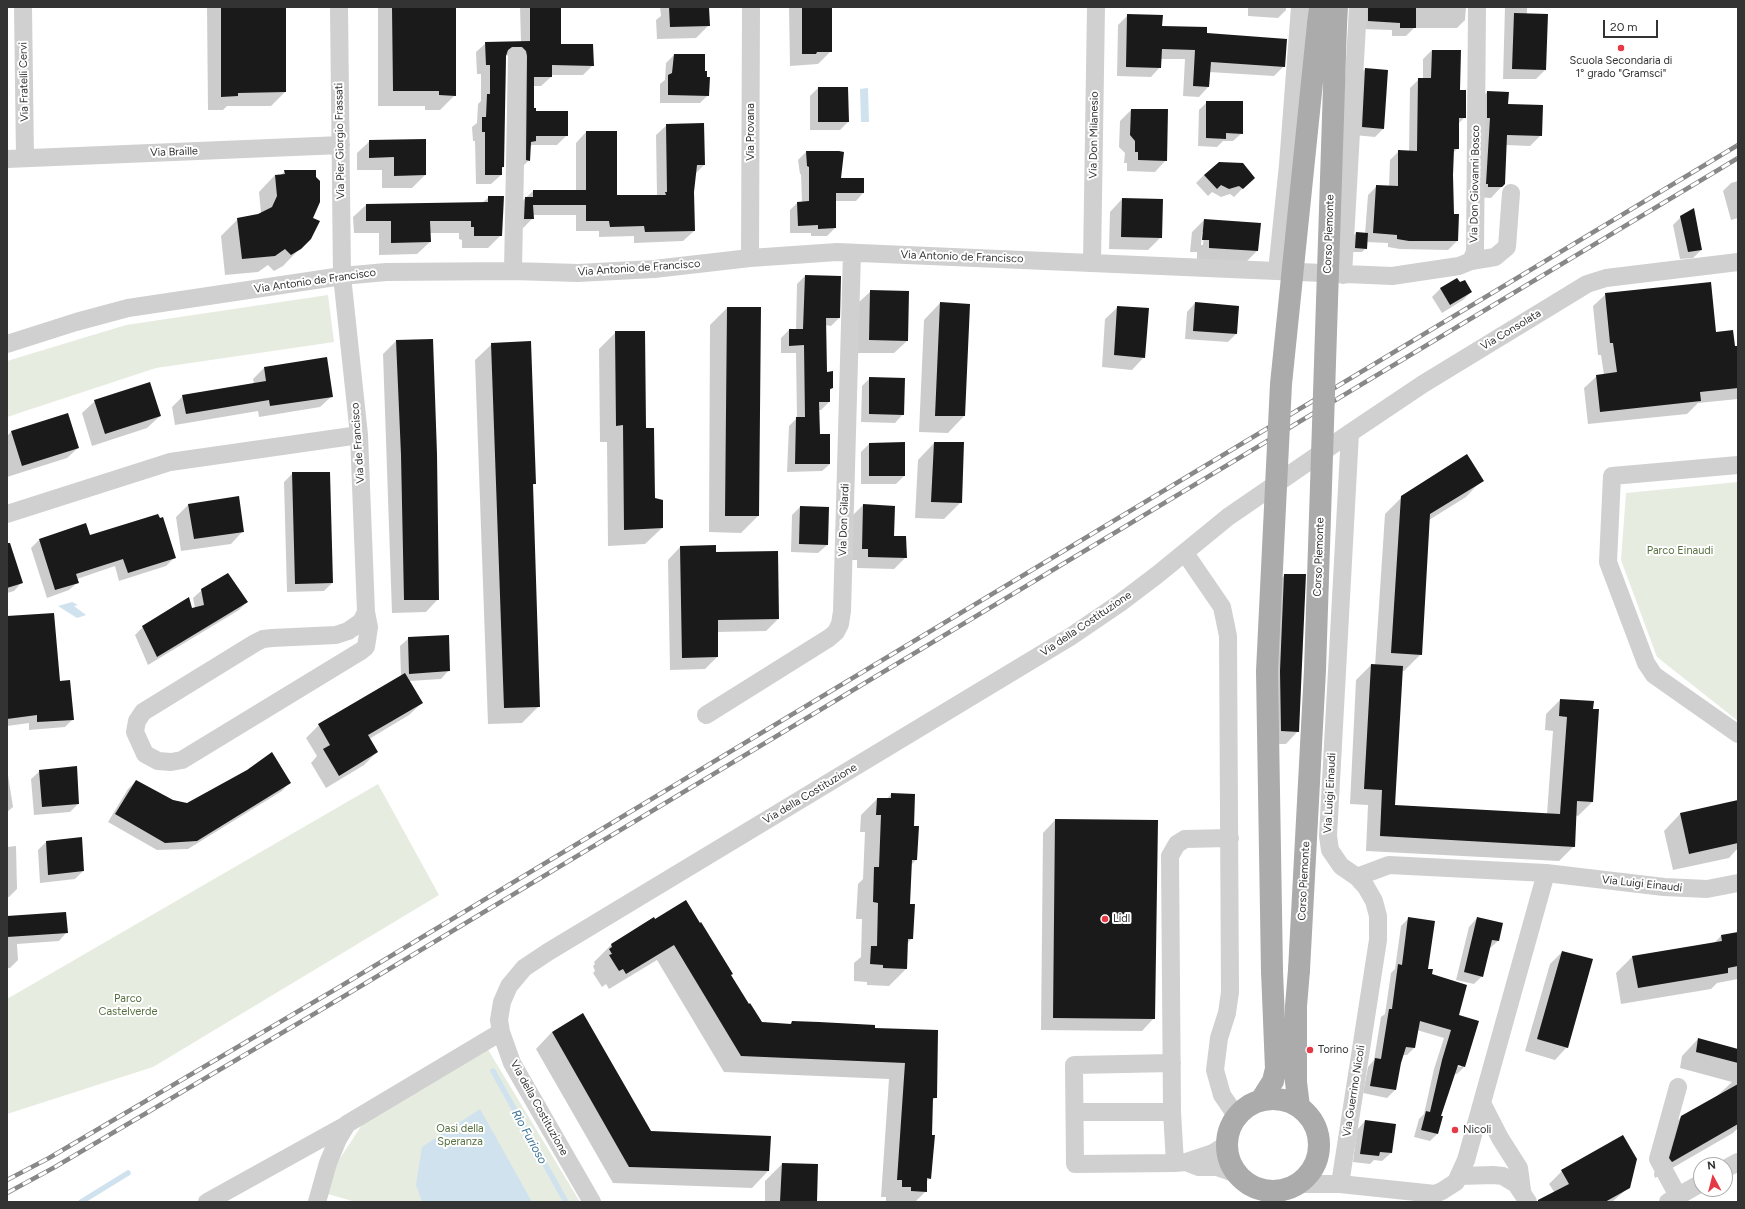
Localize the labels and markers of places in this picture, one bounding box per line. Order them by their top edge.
marker: Scuola Secondaria di 1° grado "Gramsci" [1616,43,1626,53]
place label: Scuola Secondaria di 1° grado "Gramsci" [1570,54,1672,80]
place label: Lidl [1113,912,1130,926]
marker: Lidl [1100,914,1110,924]
place label: Torino [1318,1043,1349,1057]
marker: Torino [1305,1045,1315,1055]
place label: Nicoli [1463,1123,1491,1137]
marker: Nicoli [1450,1125,1460,1135]

